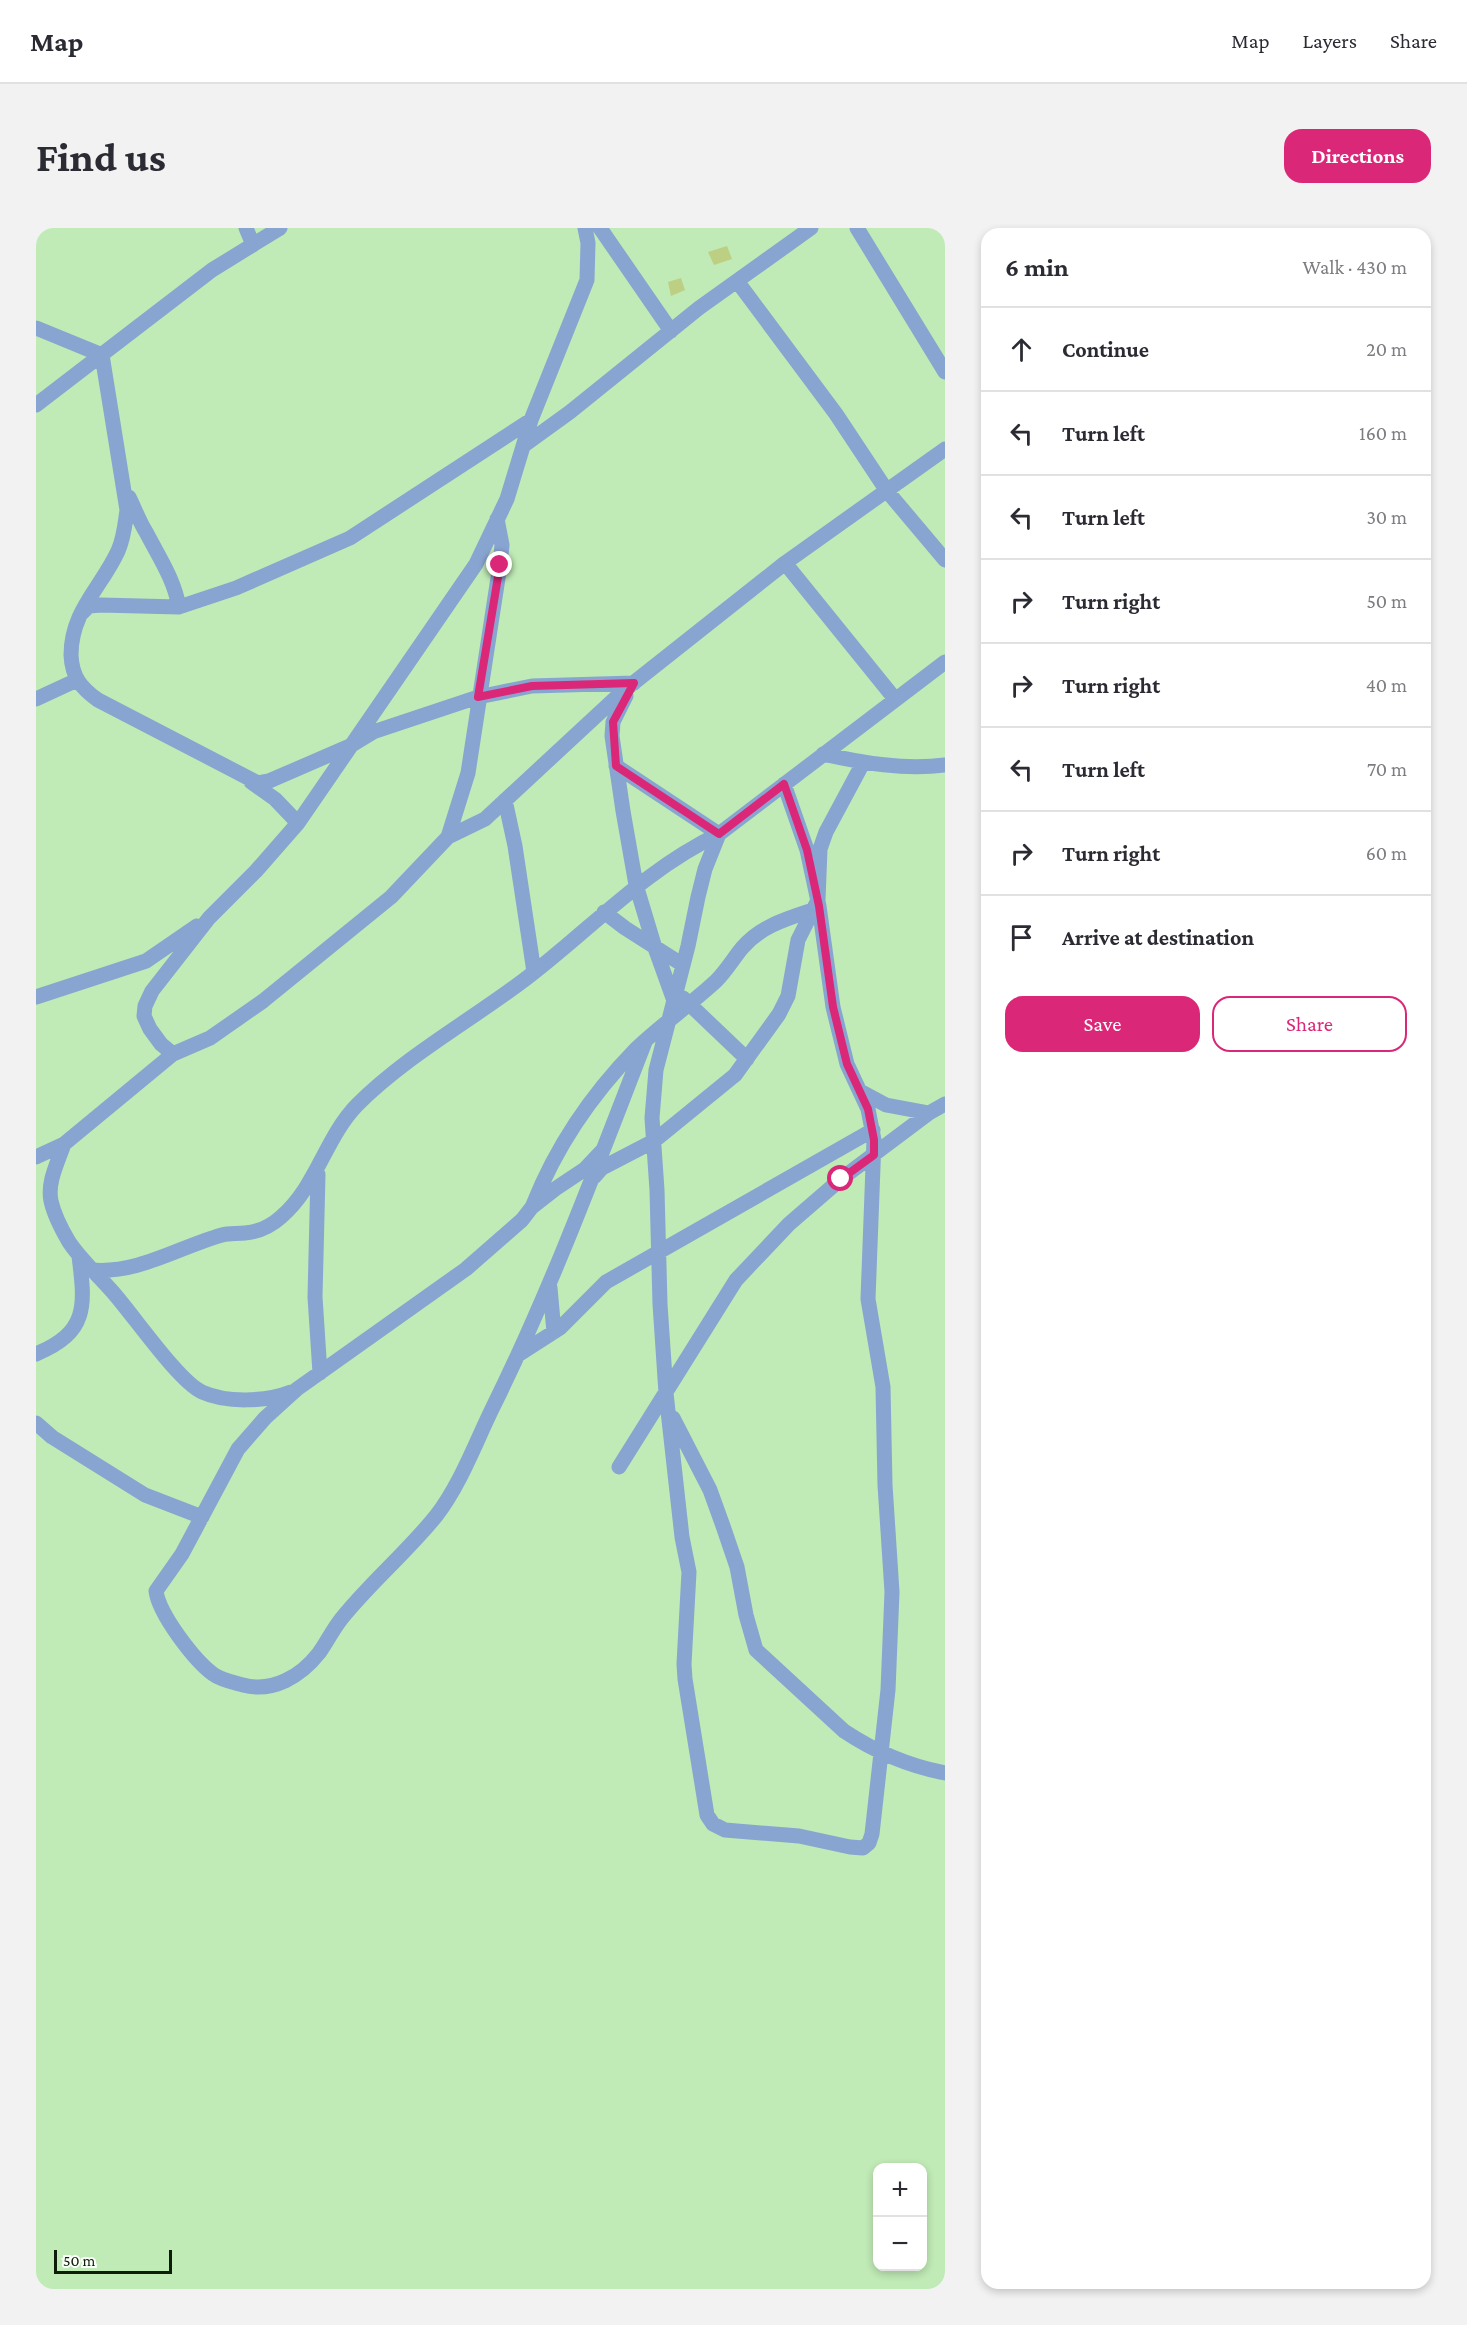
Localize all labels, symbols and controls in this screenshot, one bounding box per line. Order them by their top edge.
text: Map [30,26,83,57]
text: Map [1231,29,1270,53]
text: Layers [1303,29,1357,53]
text: Share [1390,29,1437,53]
button: Directions [1284,129,1431,183]
text: Find us [36,133,166,180]
text: 6 min [1005,253,1069,282]
text: Walk · 430 m [1303,256,1407,278]
icon: ahead [1005,333,1038,366]
text: Continue [1062,337,1149,362]
text: 20 m [1366,338,1407,360]
icon: left [1005,417,1038,450]
text: Turn left [1062,421,1145,446]
text: 160 m [1359,422,1407,444]
icon: left [1005,501,1038,534]
text: Turn left [1062,505,1145,530]
text: 30 m [1366,506,1407,528]
route end [486,551,512,577]
icon: right [1005,585,1038,618]
text: Turn right [1062,589,1160,614]
text: 50 m [1366,590,1407,612]
icon: right [1005,669,1038,702]
text: Turn right [1062,673,1160,698]
text: 40 m [1366,674,1407,696]
icon: left [1005,753,1038,786]
text: Turn left [1062,757,1145,782]
text: 70 m [1367,758,1407,780]
icon: right [1005,837,1038,870]
text: Turn right [1062,841,1160,866]
text: 60 m [1366,842,1407,864]
icon: arrive [1005,921,1038,954]
text: Arrive at destination [1062,925,1254,950]
button: Save [1005,996,1200,1052]
button: Share [1212,996,1407,1052]
route start [827,1165,853,1191]
map controls [873,2163,927,2271]
button: + [873,2163,927,2217]
button: − [873,2217,927,2271]
scale bar [54,2247,172,2274]
text: 50 m [63,2252,95,2269]

